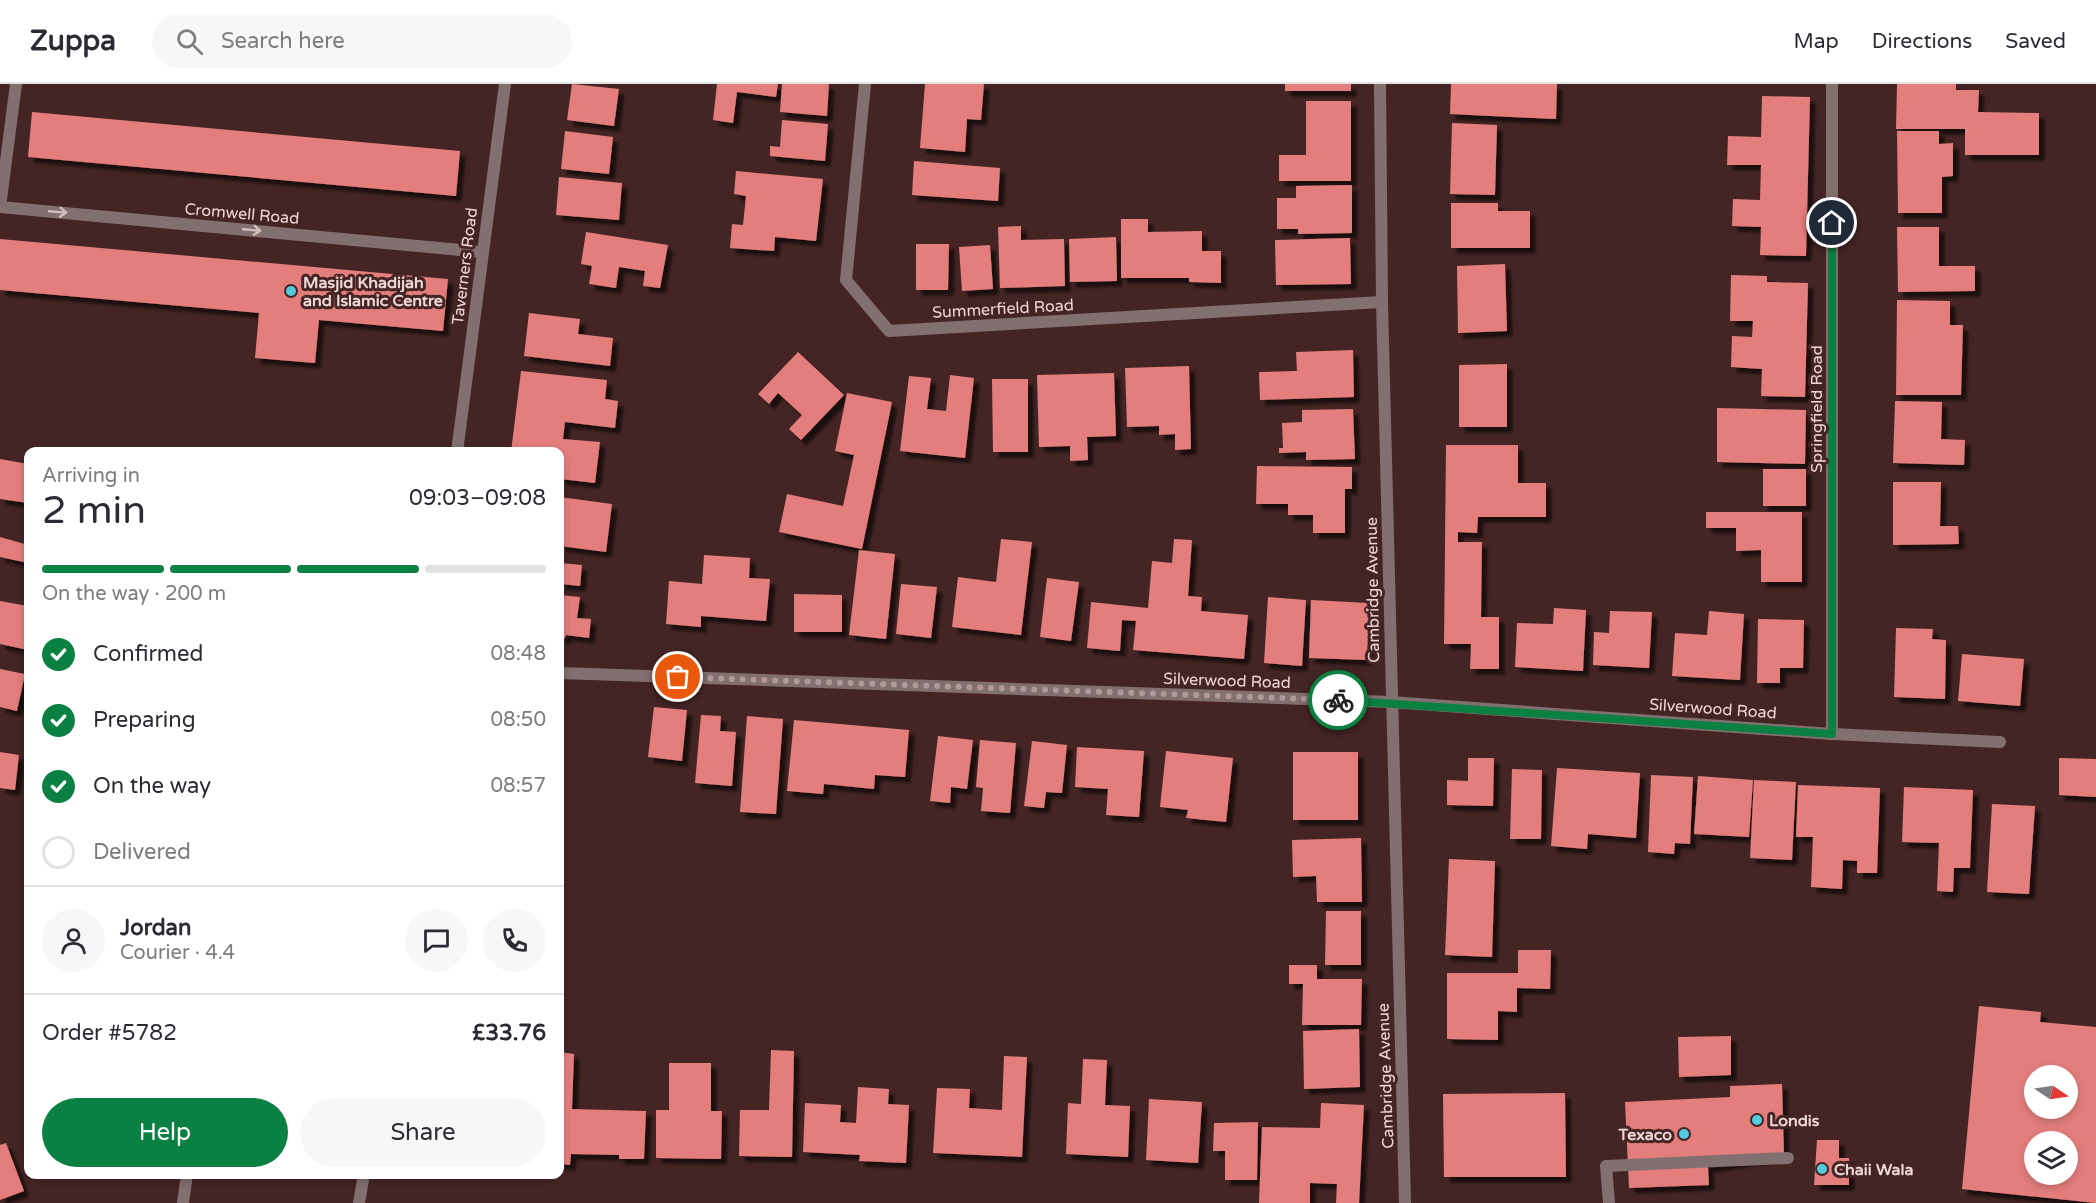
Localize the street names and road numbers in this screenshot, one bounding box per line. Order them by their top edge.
street label: Cromwell Road [184,199,300,229]
street label: Taverners Road [448,206,482,326]
street label: Summerfield Road [932,295,1074,323]
street label: Springfield Road [1807,345,1827,473]
street label: Cambridge Avenue [1362,517,1384,663]
street label: Silverwood Road [1163,669,1291,693]
street label: Silverwood Road [1649,695,1777,723]
street label: Cambridge Avenue [1373,1003,1399,1149]

